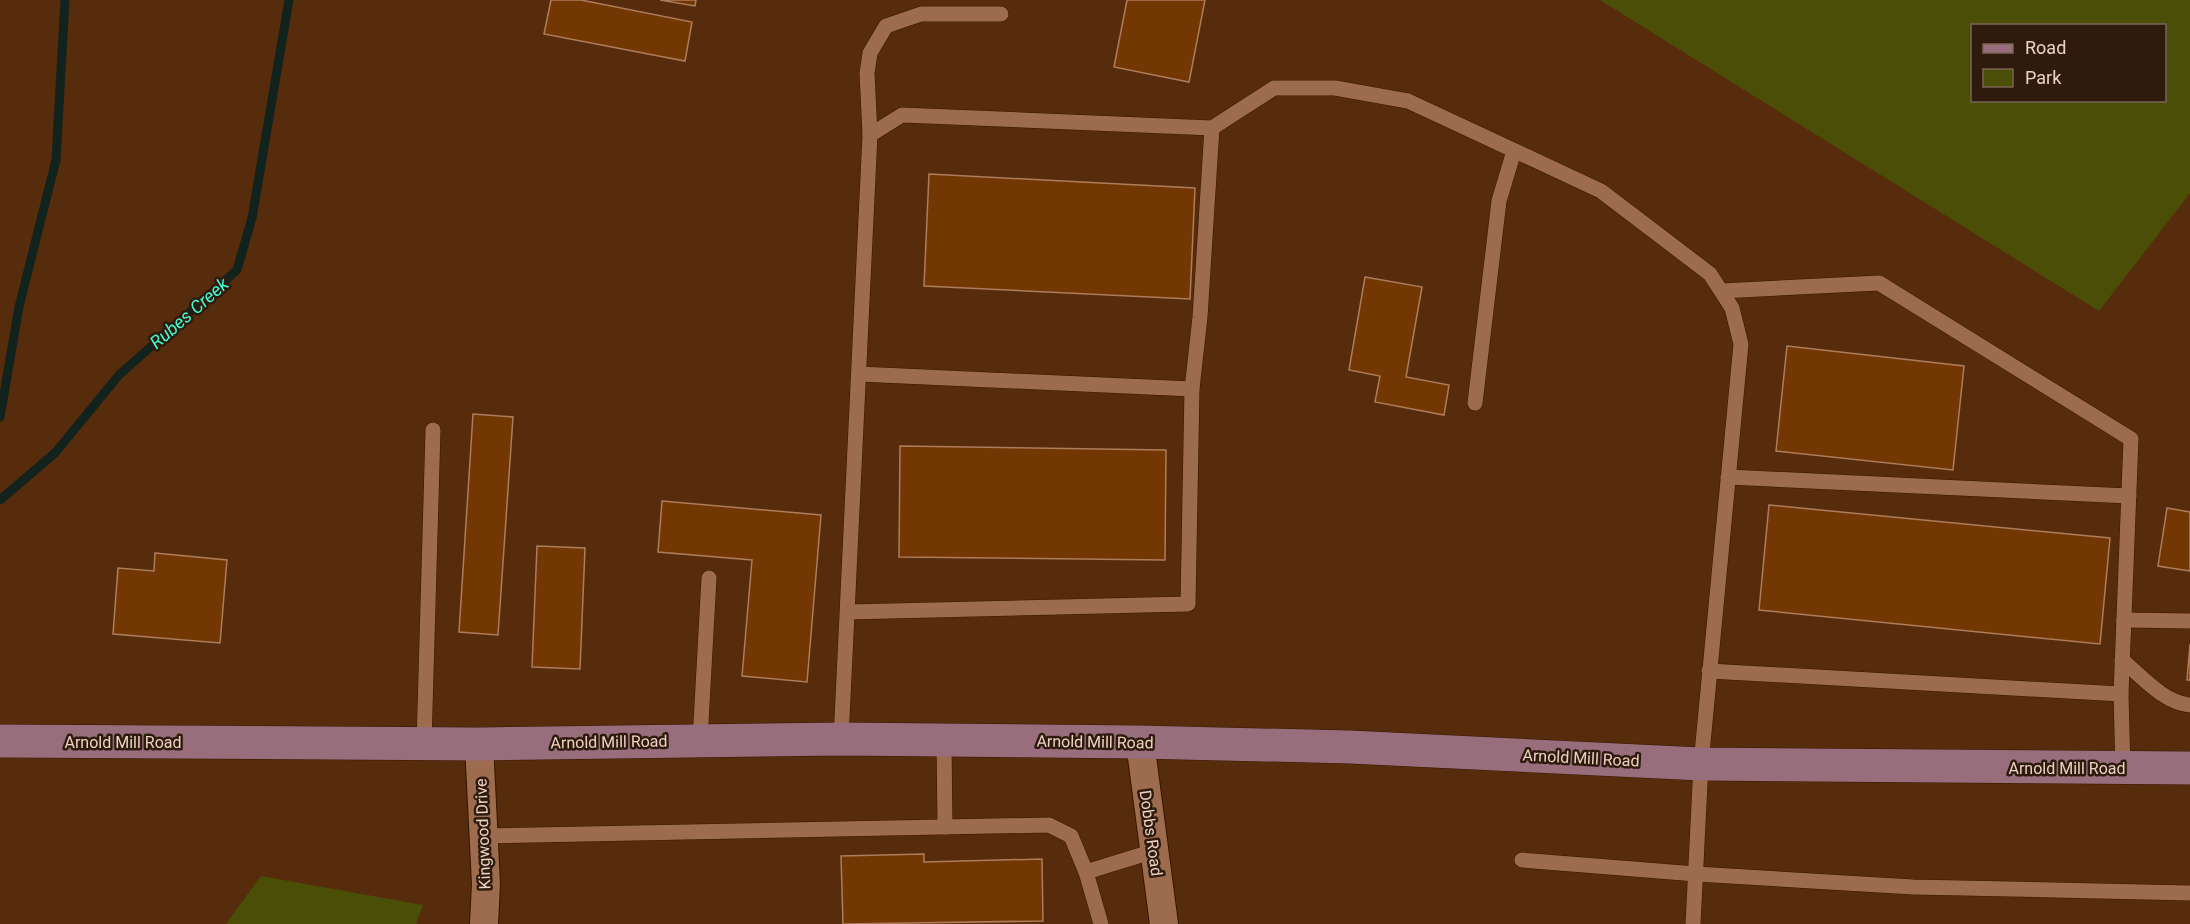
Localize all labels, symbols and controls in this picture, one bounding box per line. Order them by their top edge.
legend [1971,24,2166,102]
text: Road [2025,37,2066,58]
text: Park [2025,67,2062,88]
water label: Rubes Creek [145,272,233,353]
street label: Arnold Mill Road [550,731,668,753]
street label: Arnold Mill Road [1036,731,1154,753]
street label: Arnold Mill Road [64,733,182,752]
street label: Arnold Mill Road [1522,745,1640,771]
street label: Arnold Mill Road [2008,759,2126,778]
street label: Kingwood Drive [472,778,494,890]
street label: Dobbs Road [1136,789,1166,877]

